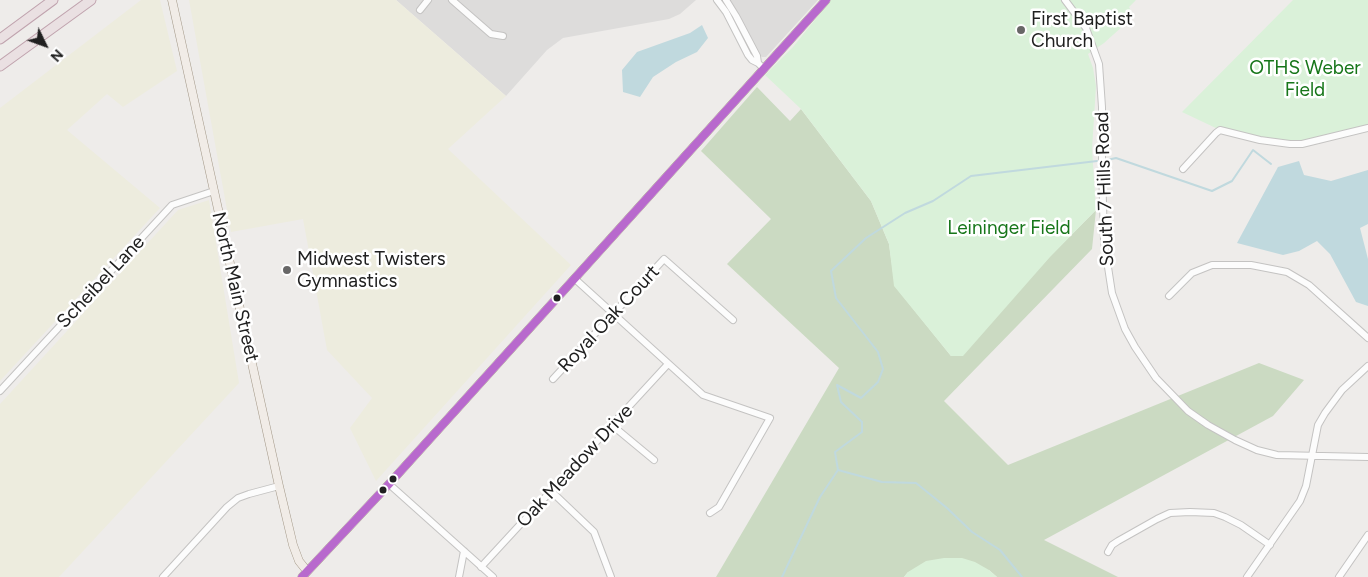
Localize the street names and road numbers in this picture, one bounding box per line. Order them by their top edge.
street label: South 7 Hills Road [1091,111,1119,267]
street label: North Main Street [207,210,263,364]
street label: Scheibel Lane [52,231,150,333]
street label: Royal Oak Court [554,261,664,377]
street label: Oak Meadow Drive [512,400,638,532]

